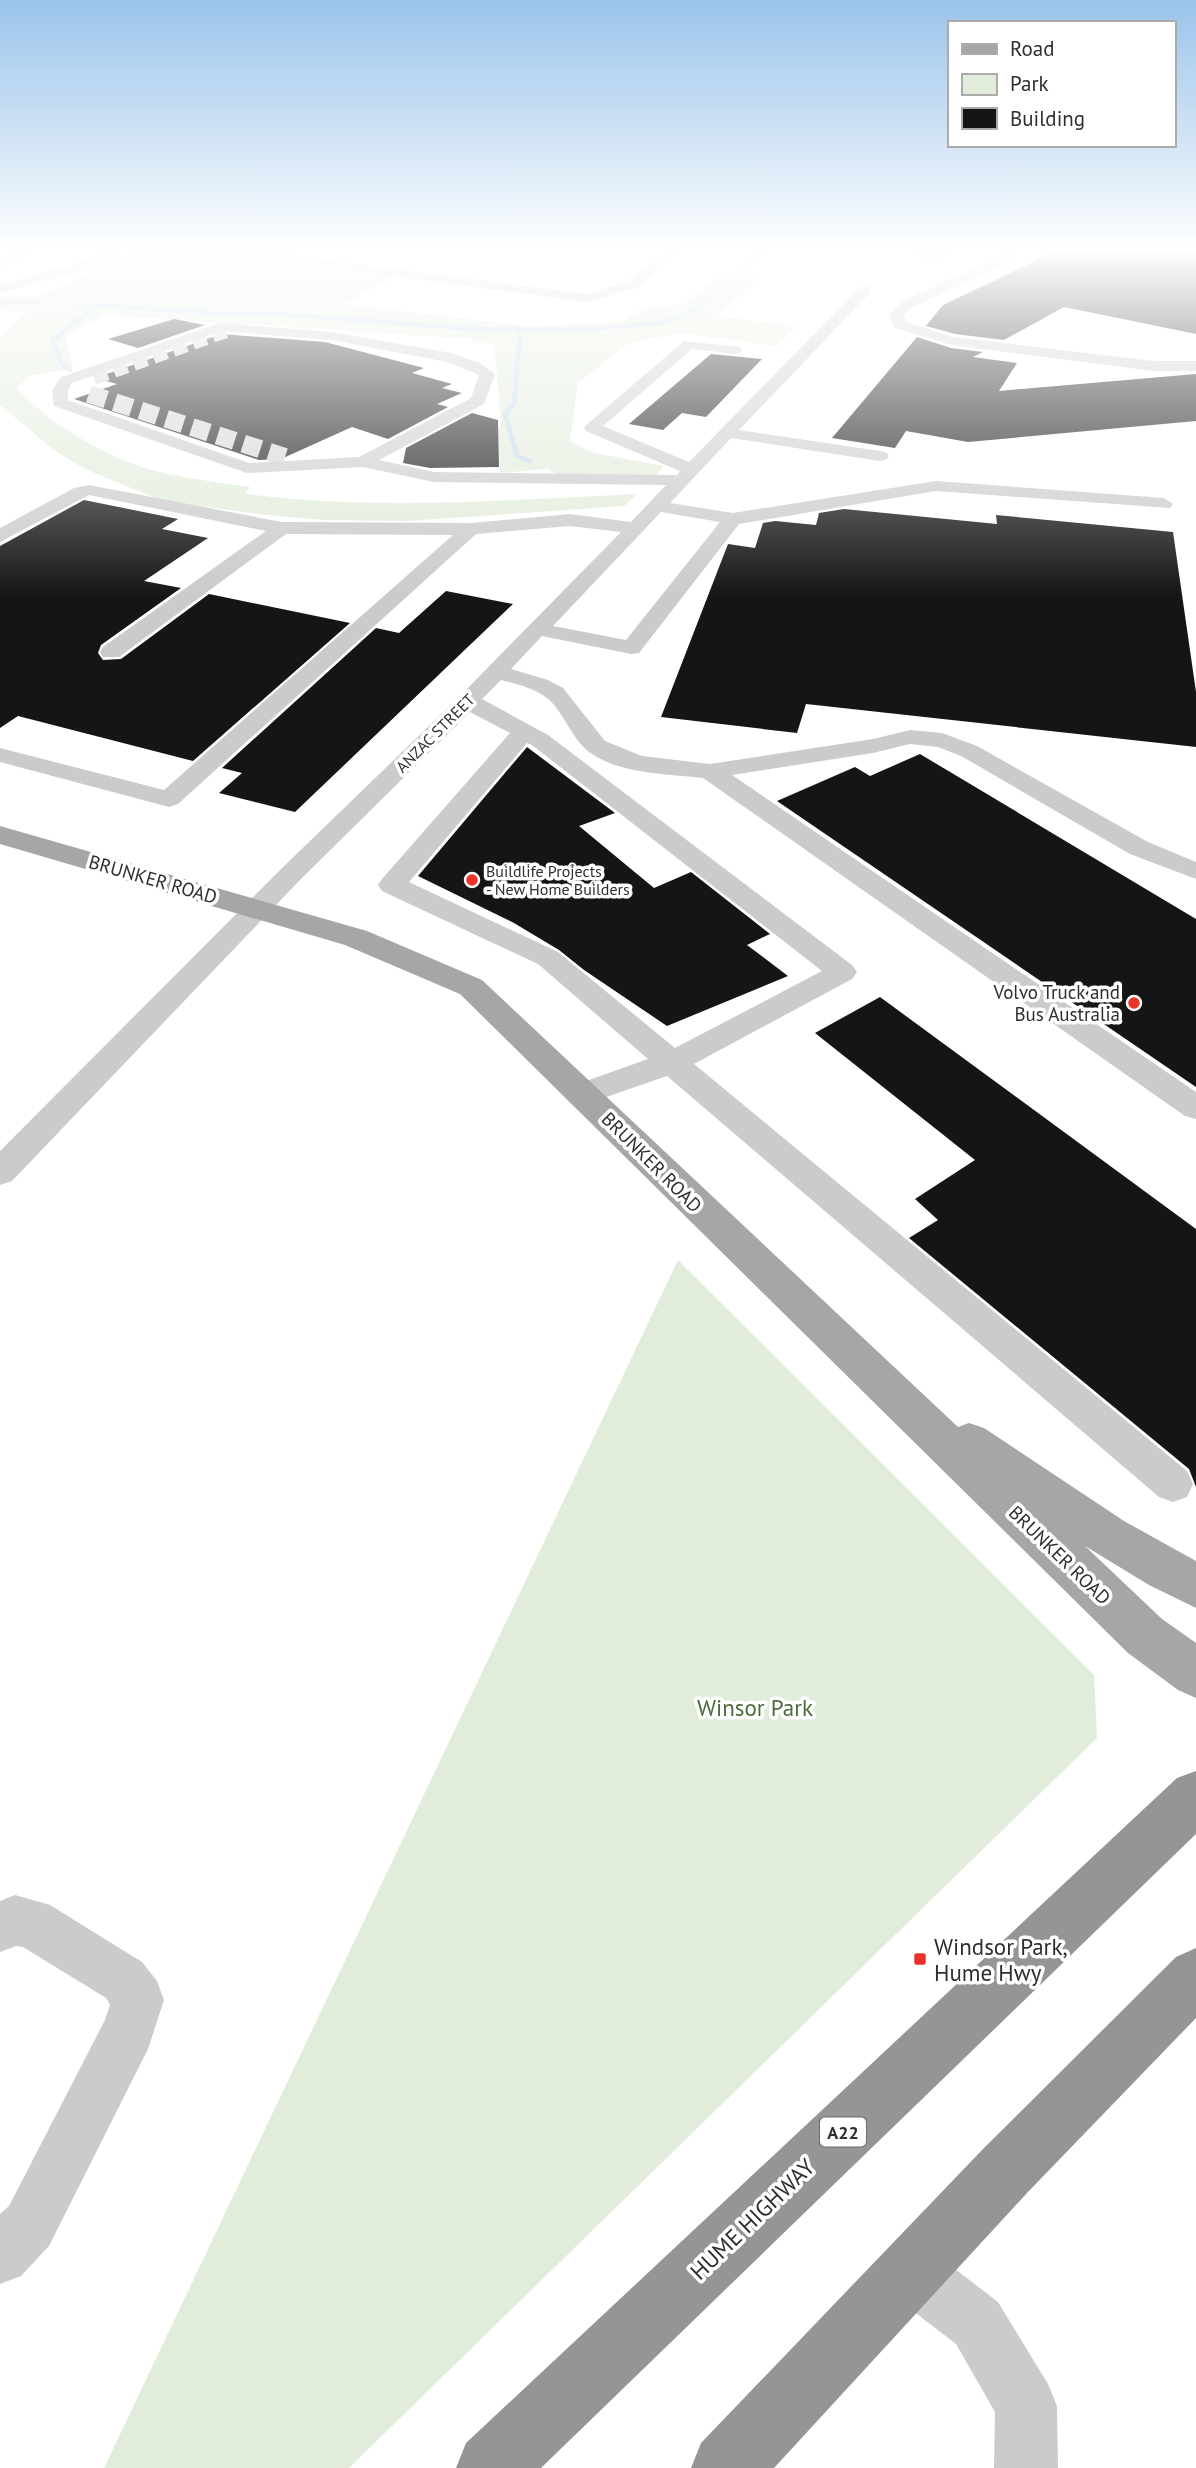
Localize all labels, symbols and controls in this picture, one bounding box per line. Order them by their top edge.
legend [948,21,1175,147]
text: Road [1010,35,1054,62]
text: Park [1010,70,1049,97]
text: Building [1010,105,1085,132]
street label: ANZAC STREET [391,689,479,777]
street label: BRUNKER ROAD [86,849,220,909]
place label: Buildlife Projects - New Home Builders [486,861,630,899]
marker: Buildlife Projects - New Home Builders [464,872,480,888]
place label: Volvo Truck and Bus Australia [992,980,1120,1026]
marker: Volvo Truck and Bus Australia [1126,995,1142,1011]
street label: BRUNKER ROAD [597,1107,707,1217]
street label: BRUNKER ROAD [1004,1500,1116,1610]
park label: Winsor Park [697,1693,813,1722]
place label: Windsor Park, Hume Hwy [934,1932,1068,1987]
marker: Windsor Park, Hume Hwy [912,1951,928,1967]
road number: A22 [820,2118,866,2146]
street label: HUME HIGHWAY [684,2152,820,2286]

